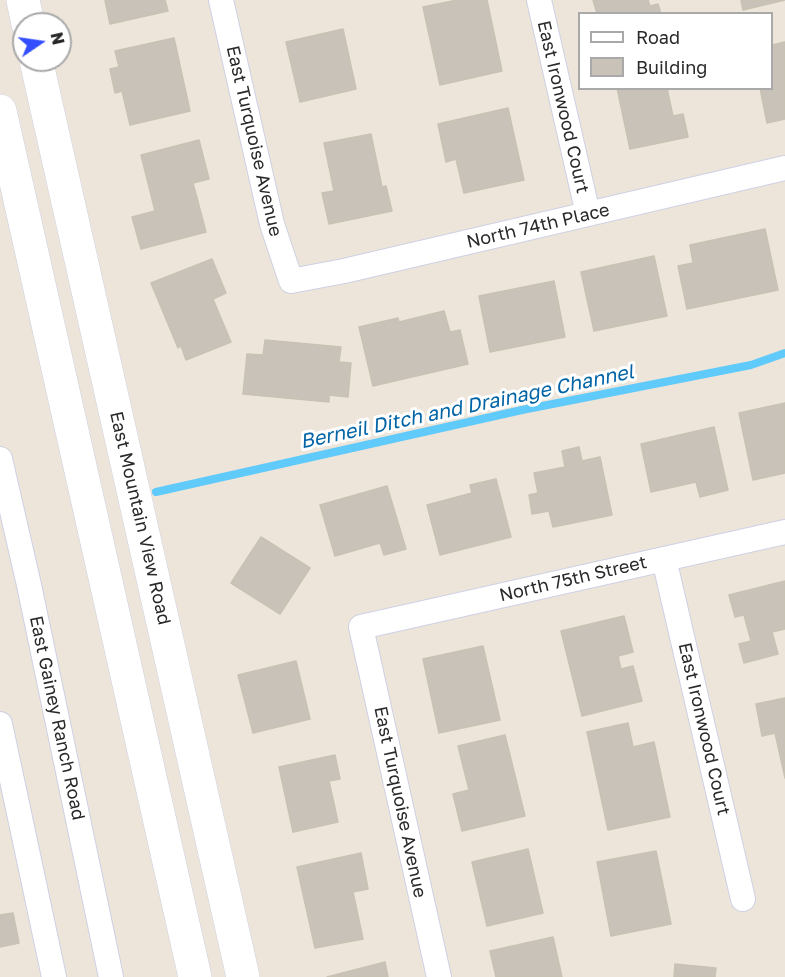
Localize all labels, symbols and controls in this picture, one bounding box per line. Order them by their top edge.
north arrow [12,12,72,72]
legend [578,12,773,90]
street label: East Ironwood Court [533,19,593,195]
text: Road [636,26,680,48]
text: N [46,30,69,47]
street label: East Turquoise Avenue [222,44,286,238]
text: Building [636,56,707,78]
street label: North 74th Place [464,199,612,253]
water label: Berneil Ditch and Drainage Channel [298,360,636,454]
street label: East Mountain View Road [105,409,175,627]
street label: North 75th Street [497,552,649,606]
street label: East Gainey Ranch Road [25,614,89,822]
street label: East Ironwood Court [674,641,734,817]
street label: East Turquoise Avenue [369,704,431,900]

